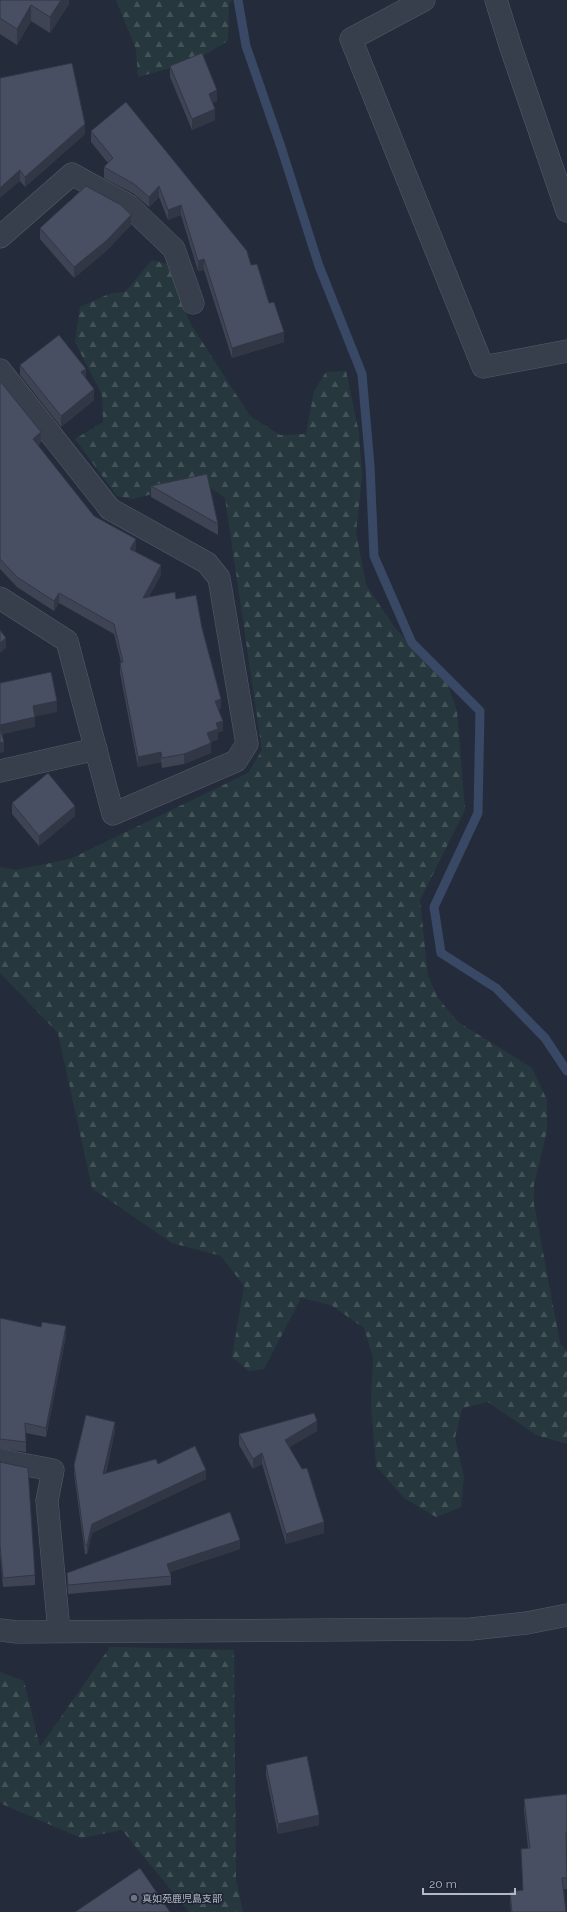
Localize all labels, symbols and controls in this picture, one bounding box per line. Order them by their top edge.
scale bar [423,1870,515,1896]
text: 20 m [429,1877,457,1891]
marker: 真如苑鹿児島支部 [129,1893,139,1903]
place label: 真如苑鹿児島支部 [142,1893,222,1904]

